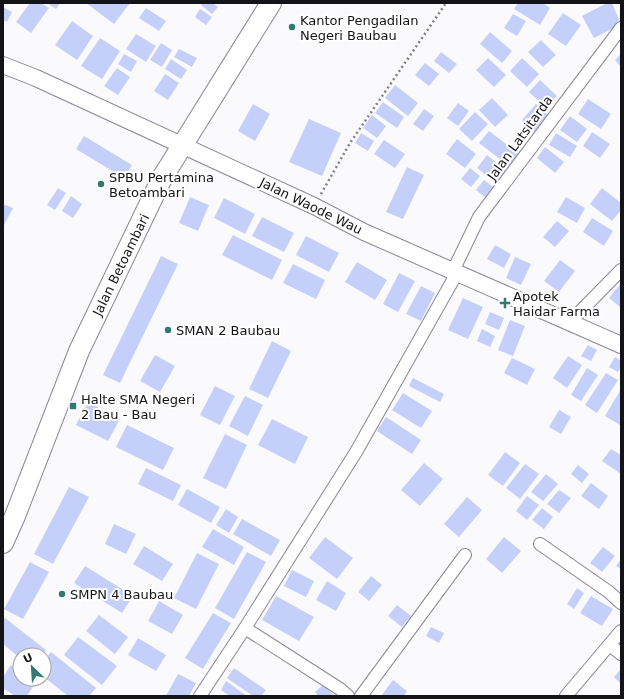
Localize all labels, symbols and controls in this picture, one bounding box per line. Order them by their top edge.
place label: Kantor Pengadilan Negeri Baubau [300,13,419,43]
marker: Kantor Pengadilan Negeri Baubau [287,22,297,32]
street label: Jalan Latsitarda [484,93,556,184]
place label: SPBU Pertamina Betoambari [109,170,214,200]
street label: Jalan Waode Wau [256,174,365,237]
marker: SPBU Pertamina Betoambari [96,179,106,189]
street label: Jalan Betoambari [89,212,152,319]
place label: Apotek Haidar Farma [513,289,600,319]
marker: Apotek Haidar Farma [500,298,510,308]
place label: SMAN 2 Baubau [176,323,280,338]
marker: SMAN 2 Baubau [163,325,173,335]
place label: Halte SMA Negeri 2 Bau - Bau [81,392,195,422]
marker: Halte SMA Negeri 2 Bau - Bau [68,401,78,411]
place label: SMPN 4 Baubau [70,587,173,602]
marker: SMPN 4 Baubau [57,589,67,599]
north arrow [12,647,52,687]
text: U [21,651,35,666]

